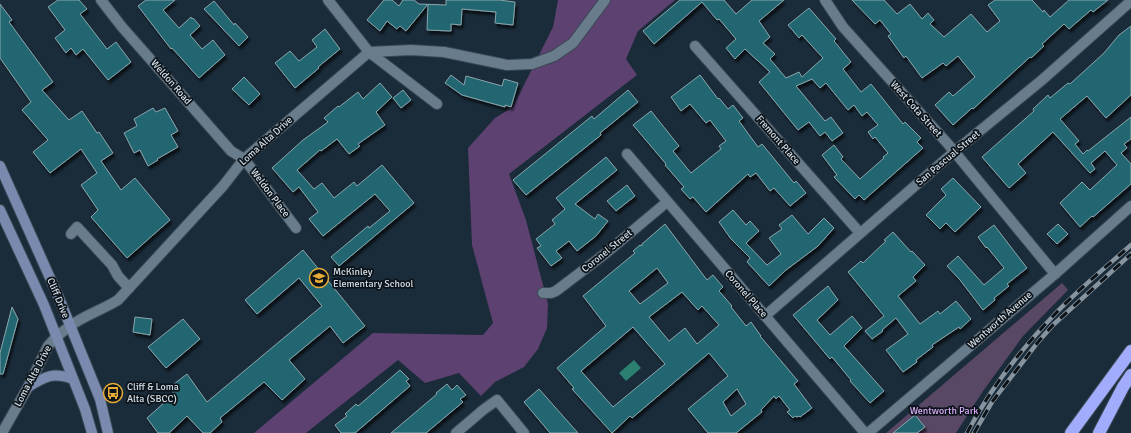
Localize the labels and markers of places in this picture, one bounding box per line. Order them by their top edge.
place label: McKinley Elementary School [333,266,413,290]
school or university icon: McKinley Elementary School [308,267,330,289]
place label: Cliff & Loma Alta (SBCC) [127,381,179,405]
bus stop icon: Cliff & Loma Alta (SBCC) [102,382,124,404]

